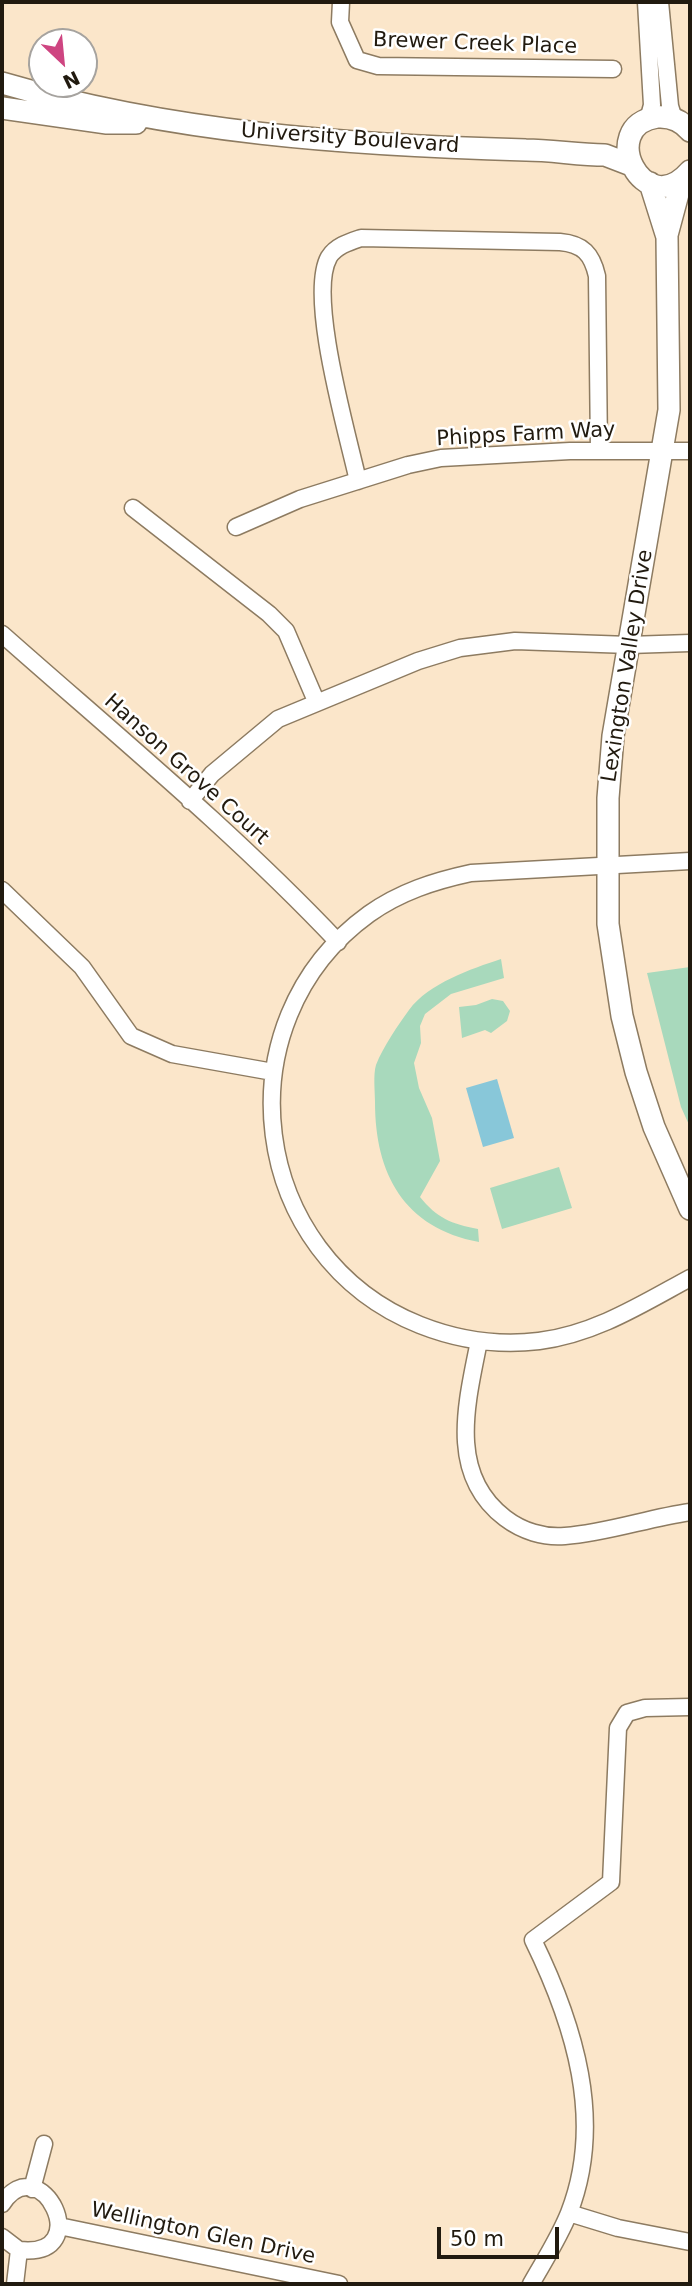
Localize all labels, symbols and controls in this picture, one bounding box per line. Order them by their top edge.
north arrow [28,28,98,98]
street label: Brewer Creek Place [372,28,578,60]
text: N [59,67,83,93]
street label: University Boulevard [240,119,460,159]
street label: Phipps Farm Way [436,418,616,452]
street label: Lexington Valley Drive [597,548,659,784]
street label: Hanson Grove Court [99,689,273,851]
street label: Wellington Glen Drive [89,2198,317,2270]
scale bar [440,2212,562,2256]
text: 50 m [450,2227,504,2251]

